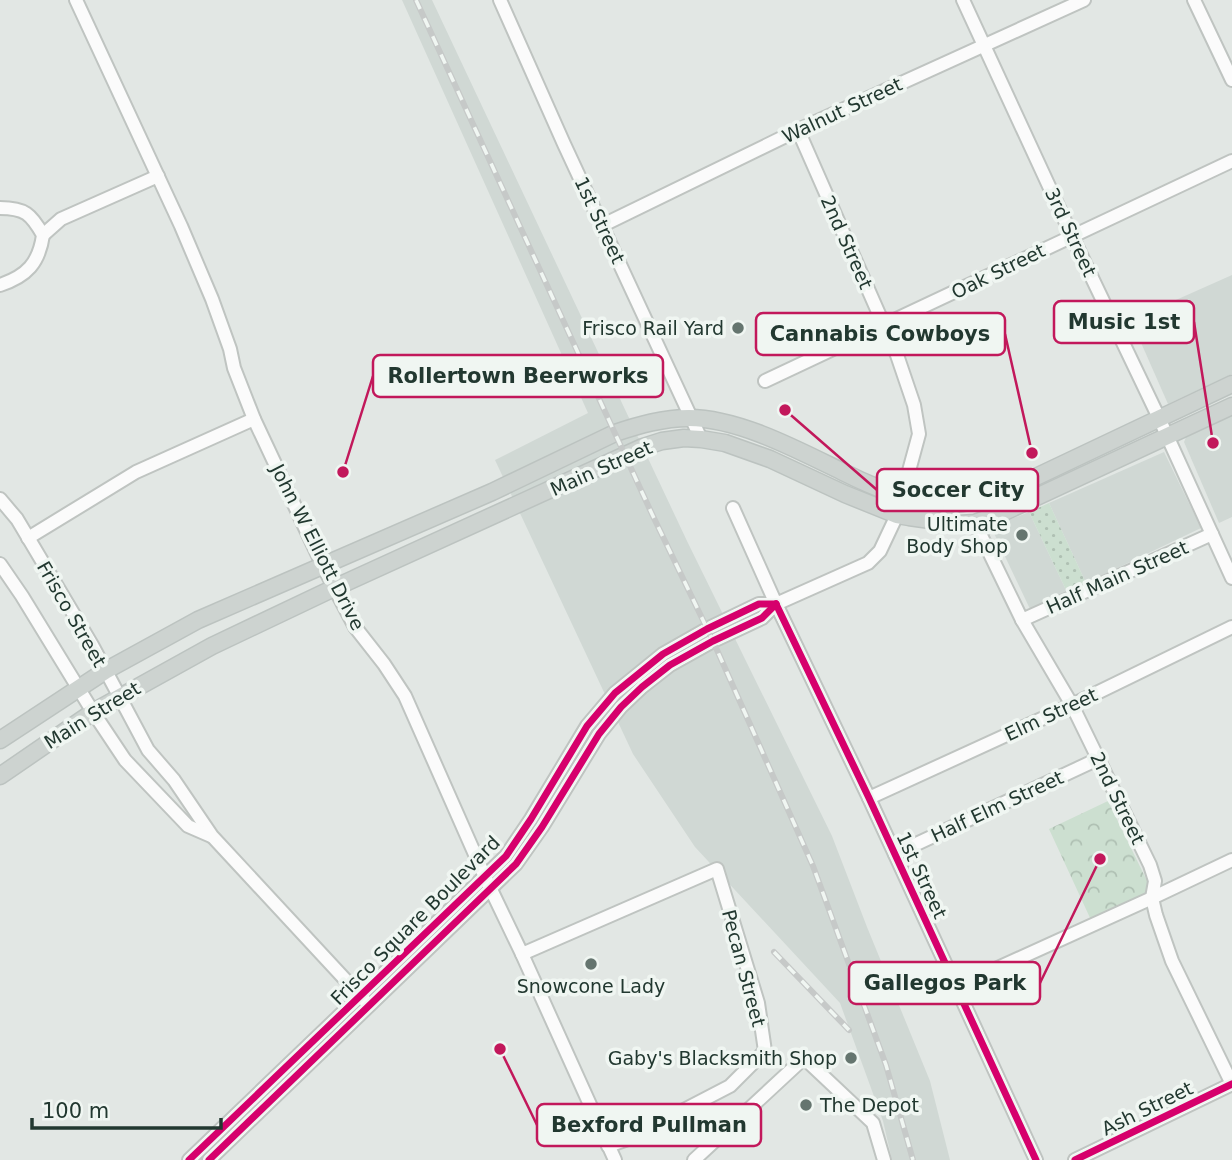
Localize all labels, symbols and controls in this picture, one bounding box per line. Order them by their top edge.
street label: Walnut Street [779,73,905,147]
street label: 1st Street [570,173,630,267]
street label: 3rd Street [1041,184,1101,280]
street label: 2nd Street [817,192,877,292]
street label: Oak Street [948,239,1048,303]
callout: Music 1st [1054,301,1194,343]
text: Music 1st [1068,310,1180,334]
callout: Cannabis Cowboys [756,313,1005,355]
place label: Frisco Rail Yard [582,317,724,339]
marker: Frisco Rail Yard [730,320,746,336]
text: Cannabis Cowboys [770,322,990,346]
callout: Rollertown Beerworks [373,355,663,397]
text: Rollertown Beerworks [387,364,649,388]
street label: Main Street [547,436,655,500]
street label: John W Elliott Drive [266,459,369,634]
callout: Soccer City [877,469,1038,511]
text: Soccer City [892,478,1025,502]
place label: Ultimate Body Shop [906,513,1008,557]
marker: Ultimate Body Shop [1014,527,1030,543]
street label: Half Main Street [1043,536,1191,618]
street label: Frisco Street [33,557,111,671]
street label: Main Street [40,677,144,753]
street label: Elm Street [1001,683,1101,745]
street label: 2nd Street [1086,748,1150,848]
street label: Half Elm Street [927,766,1067,846]
street label: 1st Street [892,828,952,922]
street label: Frisco Square Boulevard [326,831,504,1009]
street label: Pecan Street [718,907,770,1029]
marker: Snowcone Lady [583,956,599,972]
callout: Gallegos Park [849,962,1040,1004]
text: Gallegos Park [864,971,1027,995]
place label: Snowcone Lady [517,975,665,997]
place label: Gaby's Blacksmith Shop [608,1047,837,1069]
marker: Gaby's Blacksmith Shop [843,1050,859,1066]
street label: Ash Street [1098,1076,1196,1140]
scale bar [32,1086,220,1130]
place label: The Depot [819,1094,919,1116]
marker: The Depot [798,1097,814,1113]
text: 100 m [42,1099,109,1123]
callout: Bexford Pullman [537,1104,761,1146]
text: Bexford Pullman [551,1113,747,1137]

